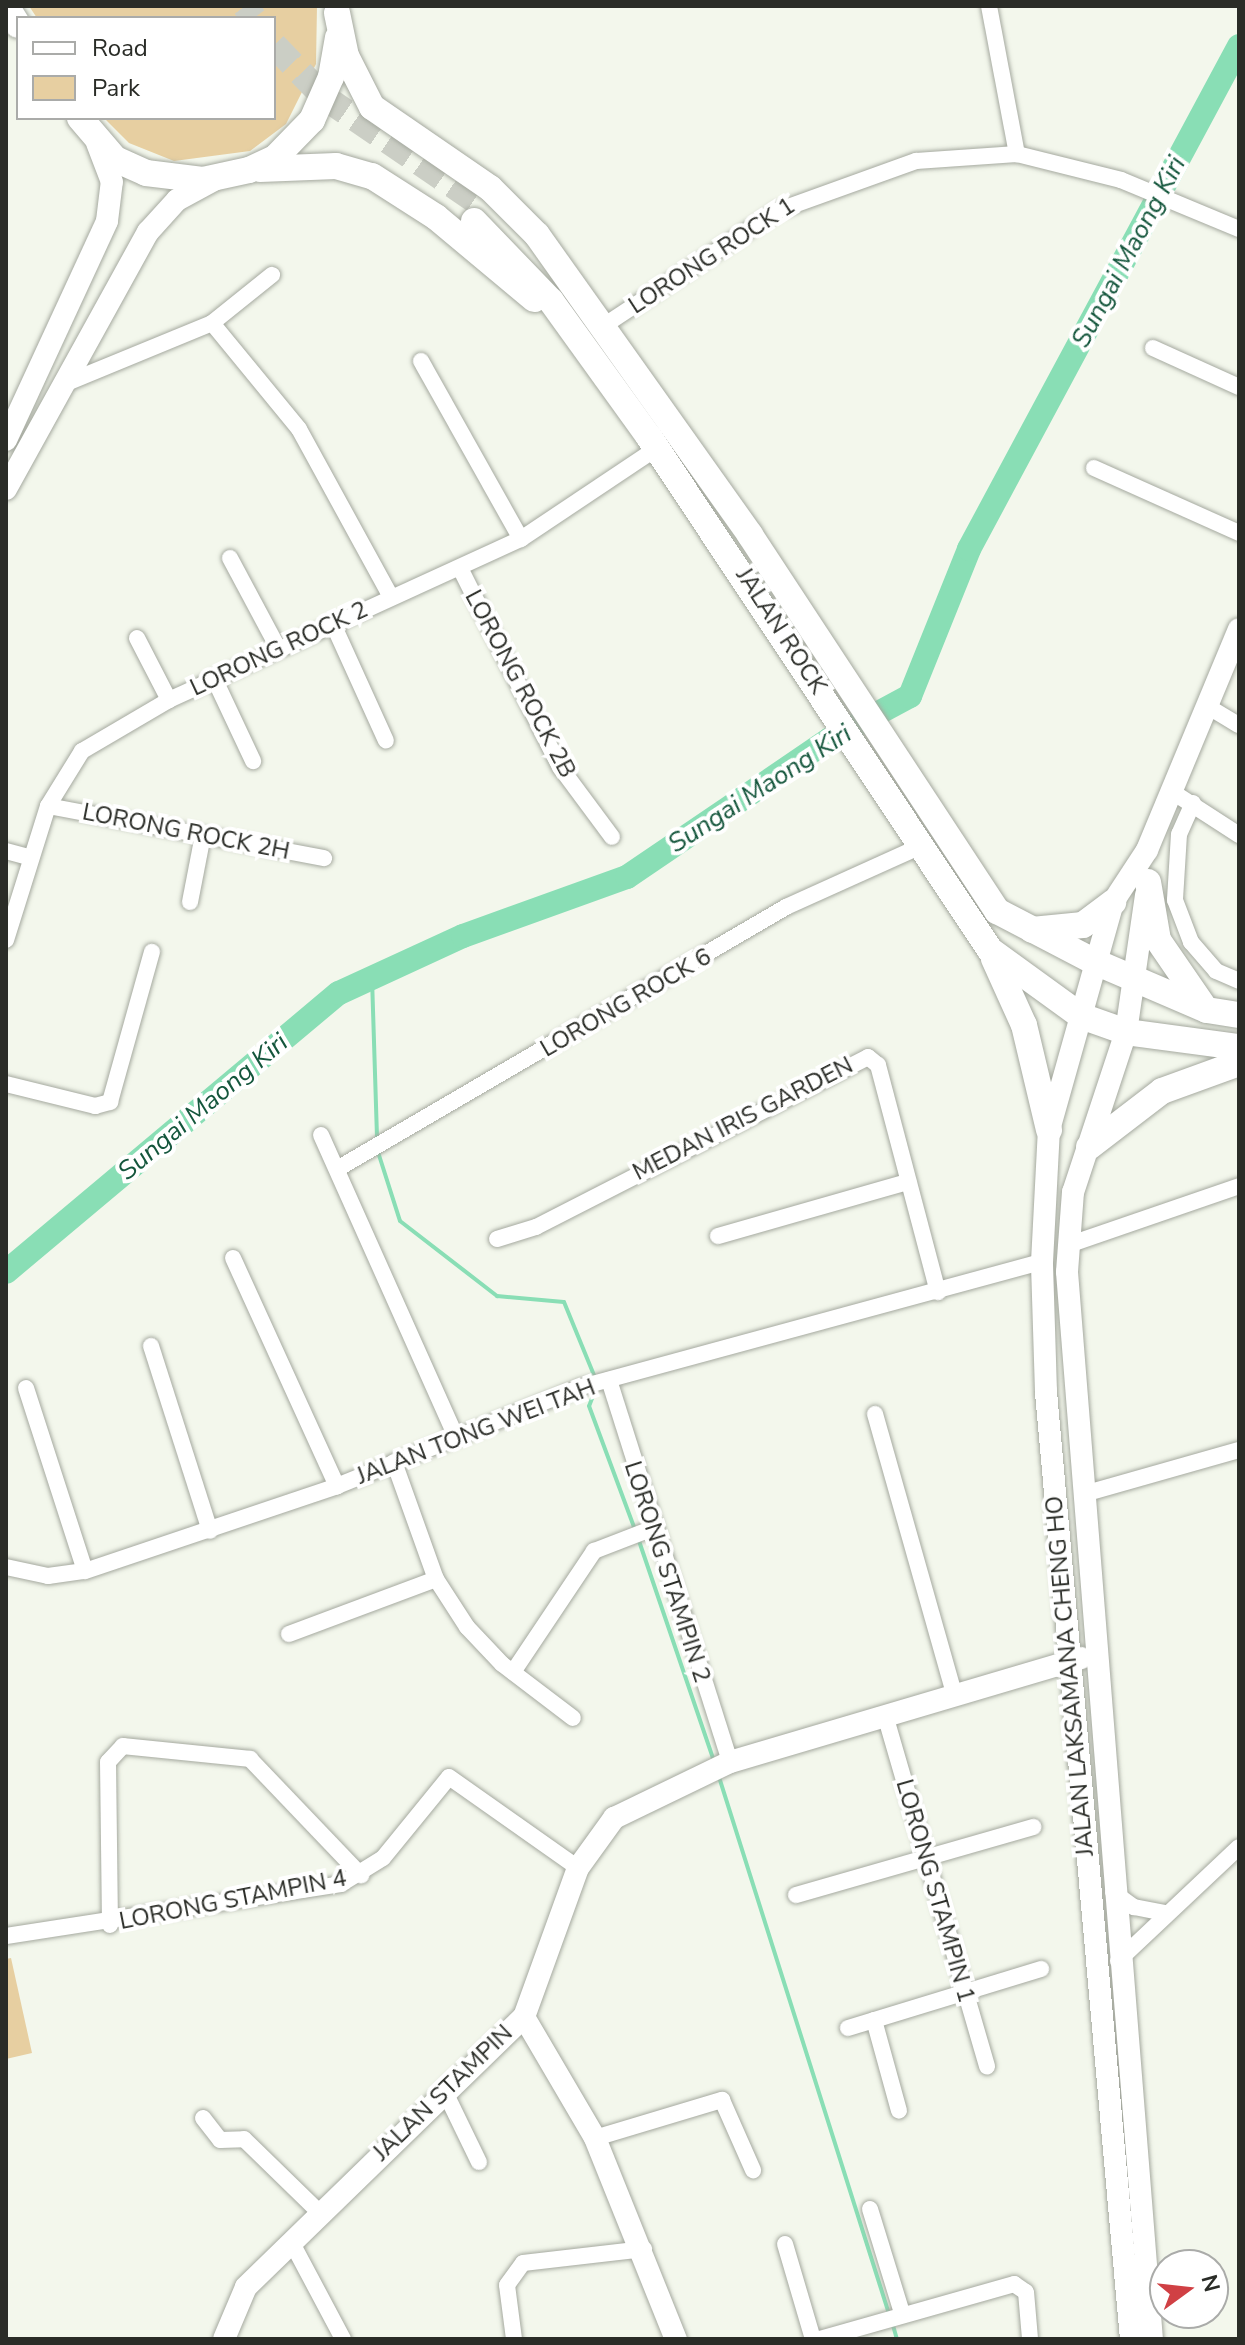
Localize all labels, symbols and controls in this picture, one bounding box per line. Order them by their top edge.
legend [16,16,276,120]
text: Road [92,32,148,64]
text: Park [92,72,140,104]
water label: Sungai Maong Kiri [1065,151,1193,353]
street label: LORONG ROCK 1 [624,192,800,320]
street label: JALAN ROCK [730,562,832,700]
street label: LORONG ROCK 2B [458,585,582,783]
street label: LORONG ROCK 2 [186,595,372,703]
water label: Sungai Maong Kiri [663,718,857,860]
street label: LORONG ROCK 2H [80,798,292,866]
street label: LORONG ROCK 6 [536,942,716,1064]
water label: Sungai Maong Kiri [112,1027,294,1187]
street label: MEDAN IRIS GARDEN [628,1051,858,1187]
street label: JALAN TONG WEI TAH [353,1373,599,1491]
street label: LORONG STAMPIN 2 [618,1458,716,1686]
street label: JALAN LAKSAMANA CHENG HO [1040,1495,1100,1857]
street label: LORONG STAMPIN 1 [889,1776,981,2006]
street label: LORONG STAMPIN 4 [117,1864,349,1936]
street label: JALAN STAMPIN [367,2019,519,2167]
north arrow [1149,2249,1229,2329]
text: N [1194,2271,1227,2295]

